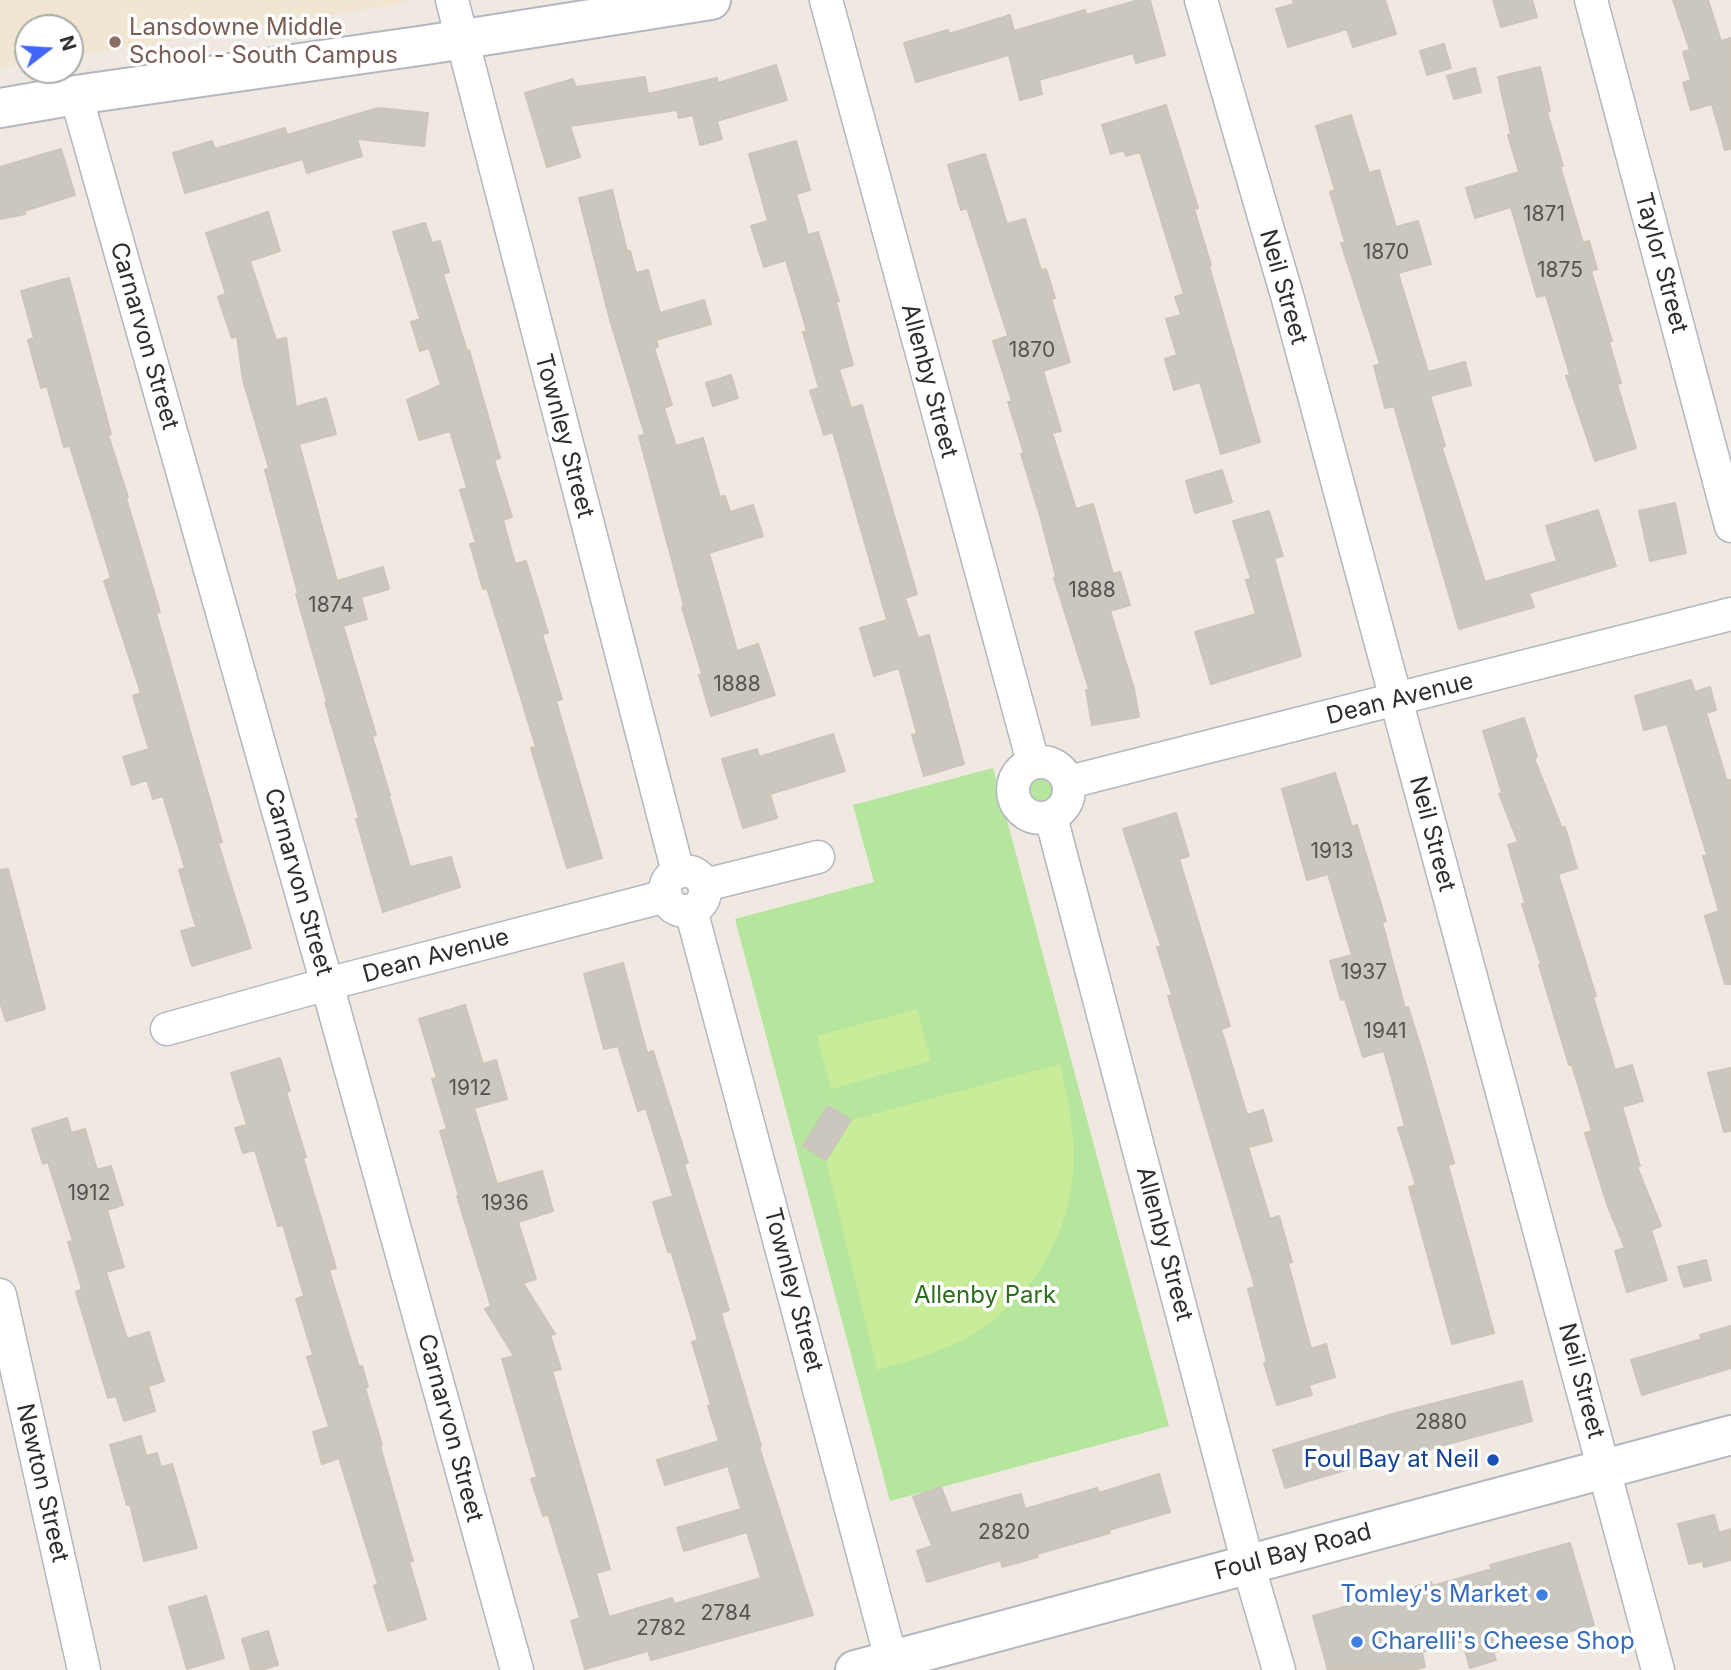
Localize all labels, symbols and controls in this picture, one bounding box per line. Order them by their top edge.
north arrow [14,14,84,84]
place label: Lansdowne Middle School - South Campus [129,14,398,70]
text: N [55,33,81,54]
marker: Lansdowne Middle School - South Campus [107,34,123,50]
street label: Taylor Street [1628,190,1694,336]
house number: 1871 [1523,202,1565,228]
street label: Neil Street [1253,226,1313,348]
street label: Carnarvon Street [103,239,185,433]
house number: 1870 [1363,240,1409,266]
house number: 1875 [1537,258,1583,284]
street label: Allenby Street [895,301,963,461]
house number: 1870 [1009,338,1055,364]
street label: Townley Street [528,351,600,521]
house number: 1888 [1068,578,1116,604]
house number: 1874 [308,593,354,619]
street label: Dean Avenue [1324,667,1476,731]
house number: 1888 [713,672,761,698]
street label: Neil Street [1403,773,1461,895]
street label: Carnarvon Street [257,785,339,979]
house number: 1913 [1310,839,1354,865]
street label: Dean Avenue [360,923,512,989]
house number: 1937 [1341,960,1387,986]
house number: 1941 [1363,1019,1407,1045]
house number: 1912 [449,1076,491,1102]
street label: Allenby Street [1130,1164,1198,1324]
house number: 1912 [68,1181,110,1207]
house number: 1936 [481,1191,529,1217]
street label: Townley Street [757,1205,829,1375]
park label: Allenby Park [914,1282,1056,1310]
street label: Neil Street [1552,1320,1610,1442]
street label: Carnarvon Street [411,1331,489,1525]
street label: Newton Street [10,1401,74,1565]
house number: 2880 [1415,1410,1467,1436]
place label: Foul Bay at Neil [1304,1446,1479,1474]
marker: Foul Bay at Neil [1485,1452,1501,1468]
street label: Foul Bay Road [1211,1517,1375,1587]
house number: 2820 [978,1520,1030,1546]
place label: Tomley's Market [1340,1581,1528,1609]
marker: Tomley's Market [1534,1587,1550,1603]
house number: 2784 [701,1601,751,1627]
house number: 2782 [636,1616,686,1642]
place label: Charelli's Cheese Shop [1371,1628,1635,1656]
marker: Charelli's Cheese Shop [1349,1634,1365,1650]

